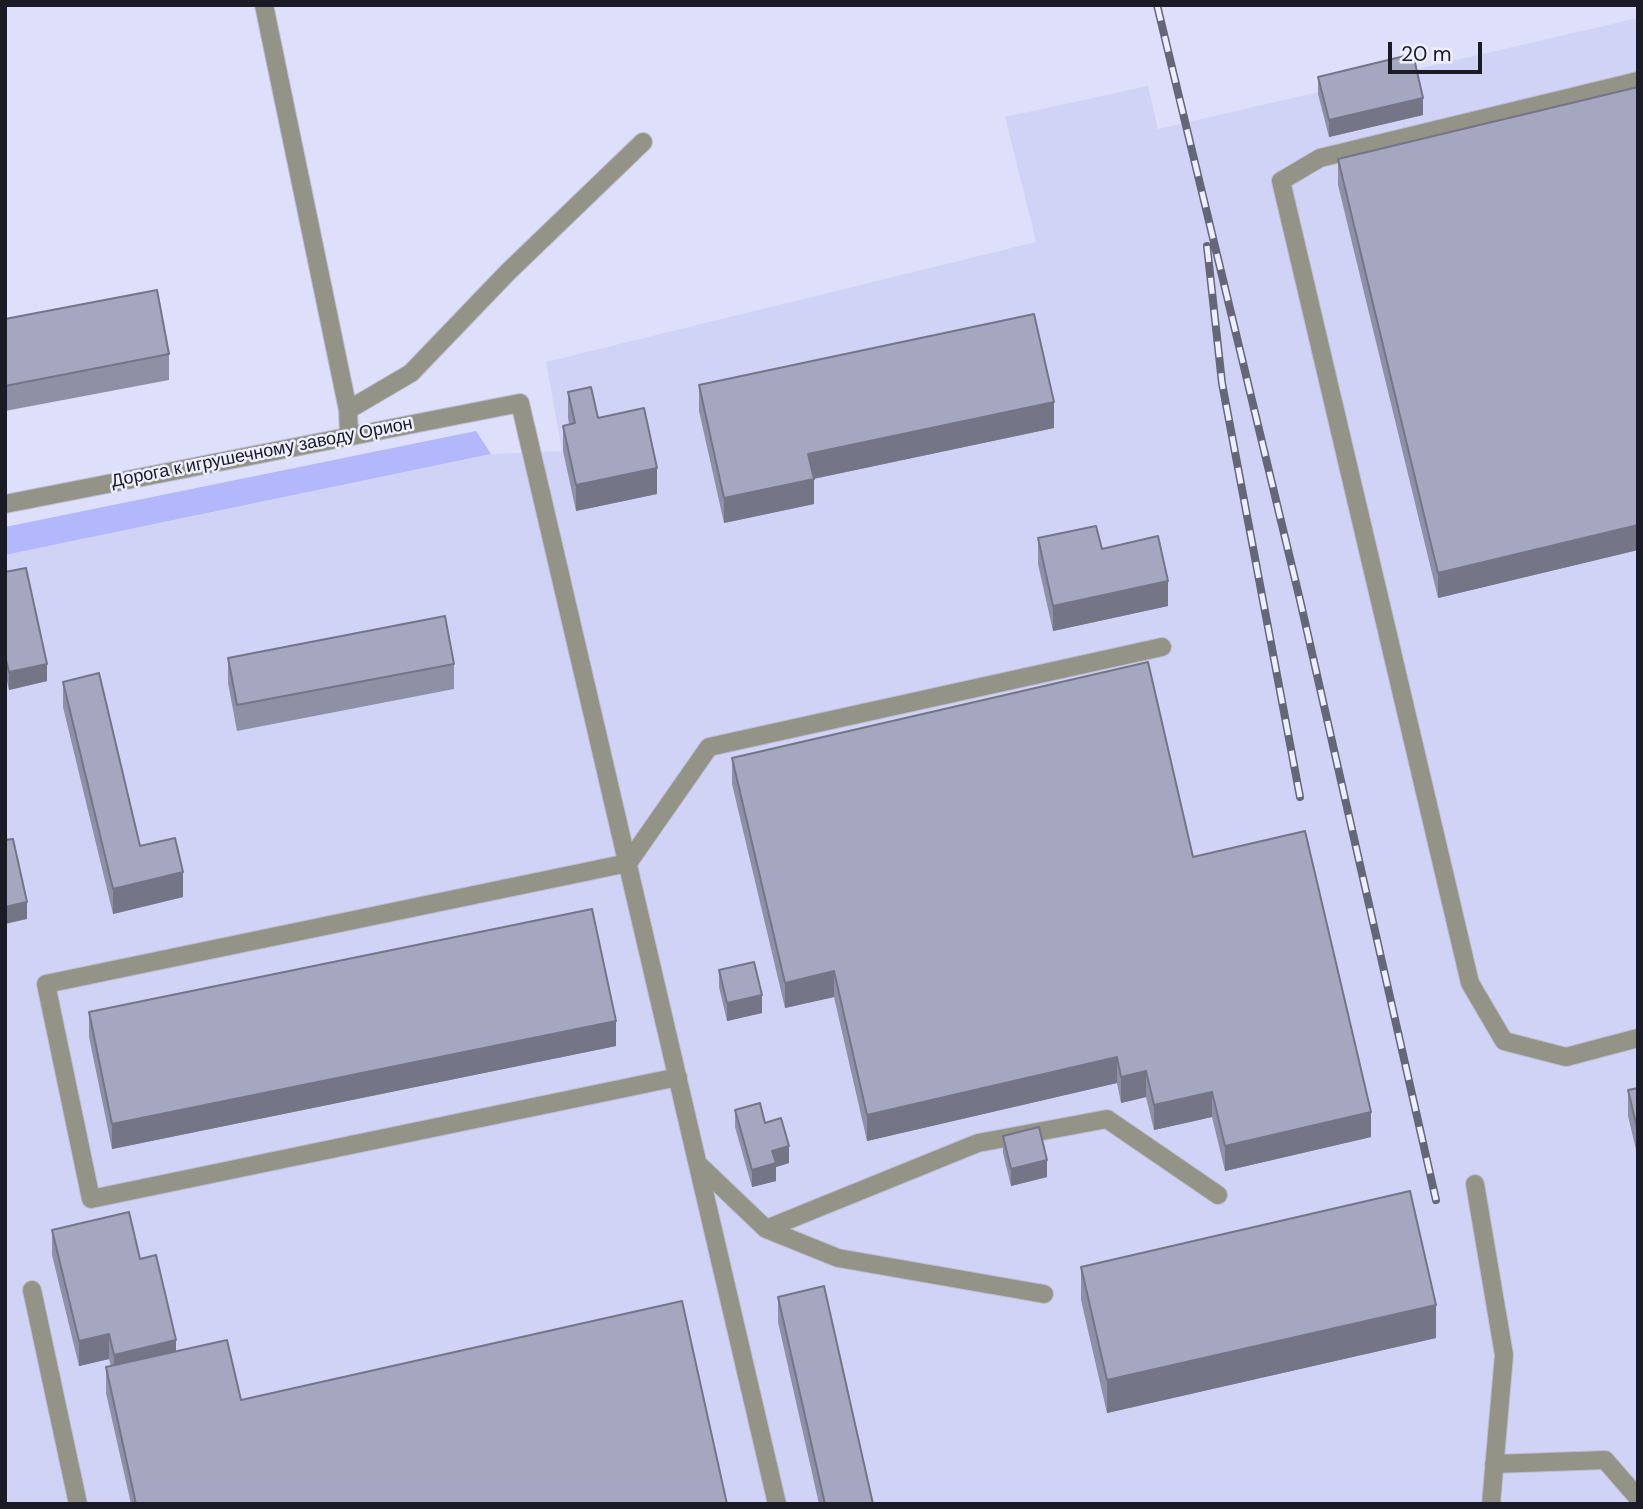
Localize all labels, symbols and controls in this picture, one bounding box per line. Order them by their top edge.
scale bar [1391,28,1486,72]
text: 20 m [1401,40,1452,68]
street label: Дорога к игрушечному заводу Орион [109,413,415,493]

